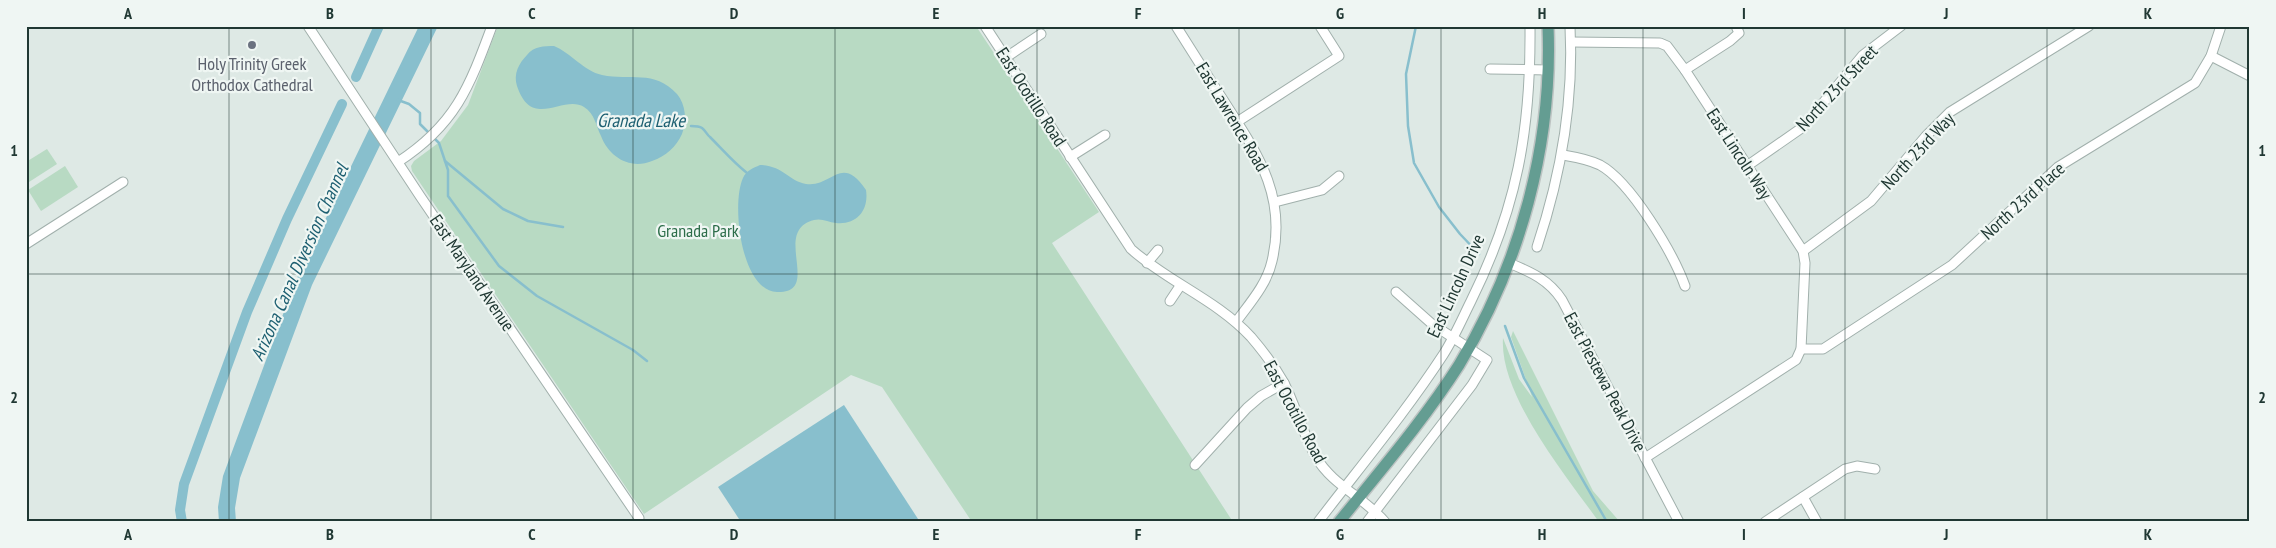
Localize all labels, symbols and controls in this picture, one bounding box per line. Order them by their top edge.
text: A [123,3,133,23]
text: B [326,3,334,23]
text: C [528,3,536,23]
text: D [730,3,739,23]
text: E [933,3,940,23]
text: F [1135,3,1142,23]
text: G [1336,3,1344,23]
text: H [1538,3,1546,23]
text: I [1742,3,1746,23]
text: J [1943,3,1948,23]
text: K [2144,3,2153,23]
marker: Holy Trinity Greek Orthodox Cathedral [246,39,258,51]
street label: North 23rd Street [1791,40,1882,136]
street label: East Ocotillo Road [991,43,1072,150]
place label: Holy Trinity Greek Orthodox Cathedral [191,52,314,96]
street label: East Lawrence Road [1191,58,1274,175]
street label: East Lincoln Way [1701,104,1778,204]
street label: North 23rd Way [1876,107,1959,194]
water label: Granada Lake [597,108,686,132]
text: 1 [10,140,18,160]
text: 1 [2258,140,2266,160]
street label: North 23rd Place [1976,157,2069,244]
water label: Arizona Canal Diversion Channel [245,158,354,364]
street label: East Maryland Avenue [425,210,520,336]
park label: Granada Park [657,219,739,242]
street label: East Lincoln Drive [1422,230,1490,341]
street label: East Piestewa Peak Drive [1559,308,1652,455]
street label: East Ocotillo Road [1259,356,1332,467]
text: 2 [10,387,18,407]
text: 2 [2258,387,2266,407]
text: A [123,524,133,544]
text: B [326,524,334,544]
text: C [528,524,536,544]
text: D [730,524,739,544]
text: E [933,524,940,544]
text: F [1135,524,1142,544]
text: G [1336,524,1344,544]
text: H [1538,524,1546,544]
text: I [1742,524,1746,544]
text: J [1943,524,1948,544]
text: K [2144,524,2153,544]

